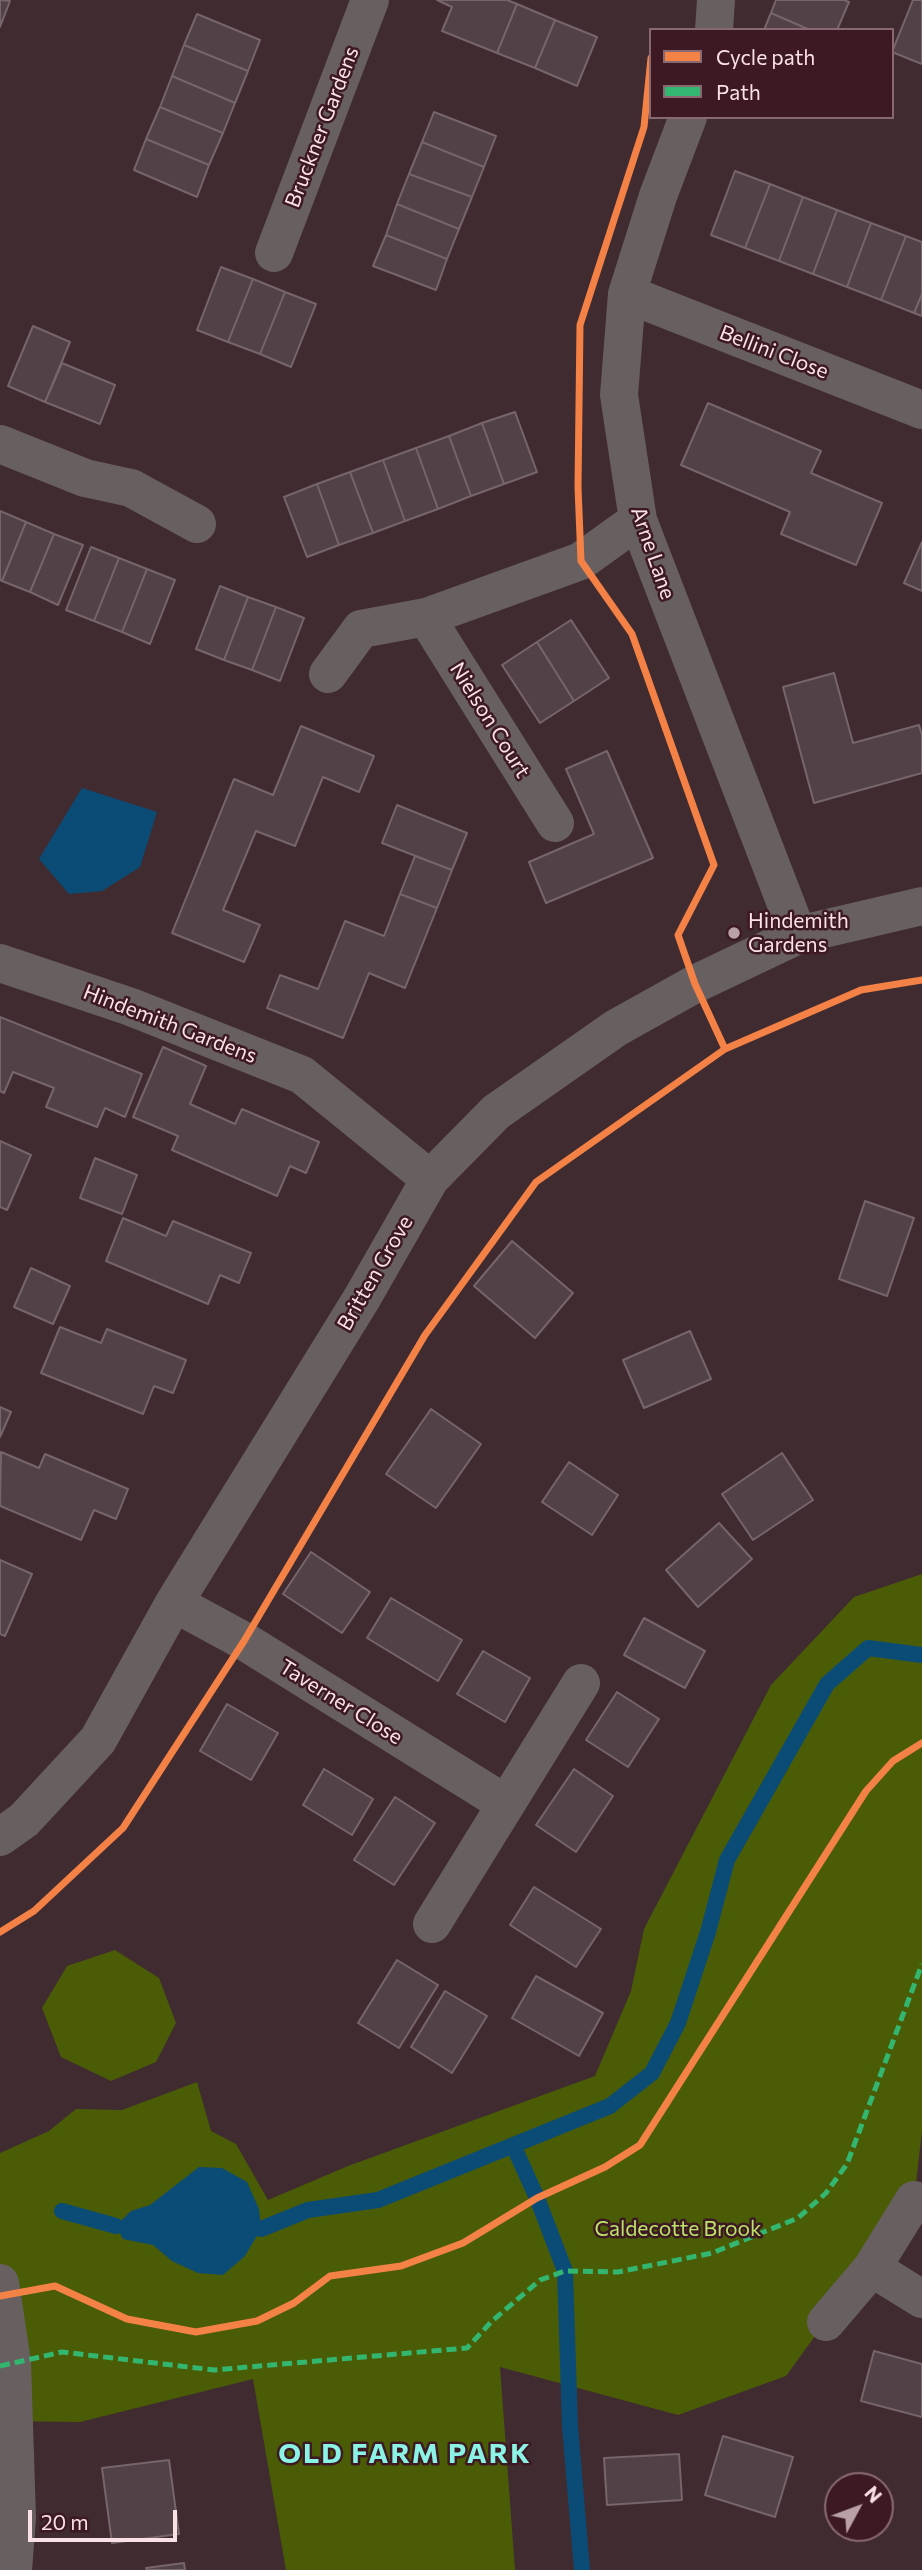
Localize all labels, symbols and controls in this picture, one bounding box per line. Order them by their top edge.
legend [649,28,894,119]
street label: Bruckner Gardens [280,43,364,211]
text: Cycle path [716,44,815,69]
text: Path [716,79,761,104]
street label: Bellini Close [716,320,832,384]
street label: Arne Lane [625,503,681,603]
street label: Nielson Court [444,658,536,782]
place label: Hindemith Gardens [748,908,849,958]
marker: Hindemith Gardens [726,925,742,941]
street label: Hindemith Gardens [80,979,260,1069]
street label: Britten Grove [332,1211,418,1335]
street label: Taverner Close [275,1654,407,1750]
park label: Caldecotte Brook [595,2216,761,2242]
district label: OLD FARM PARK [280,2437,530,2471]
north arrow [824,2472,894,2542]
text: N [860,2481,887,2507]
scale bar [32,2496,180,2540]
text: 20 m [41,2509,89,2534]

